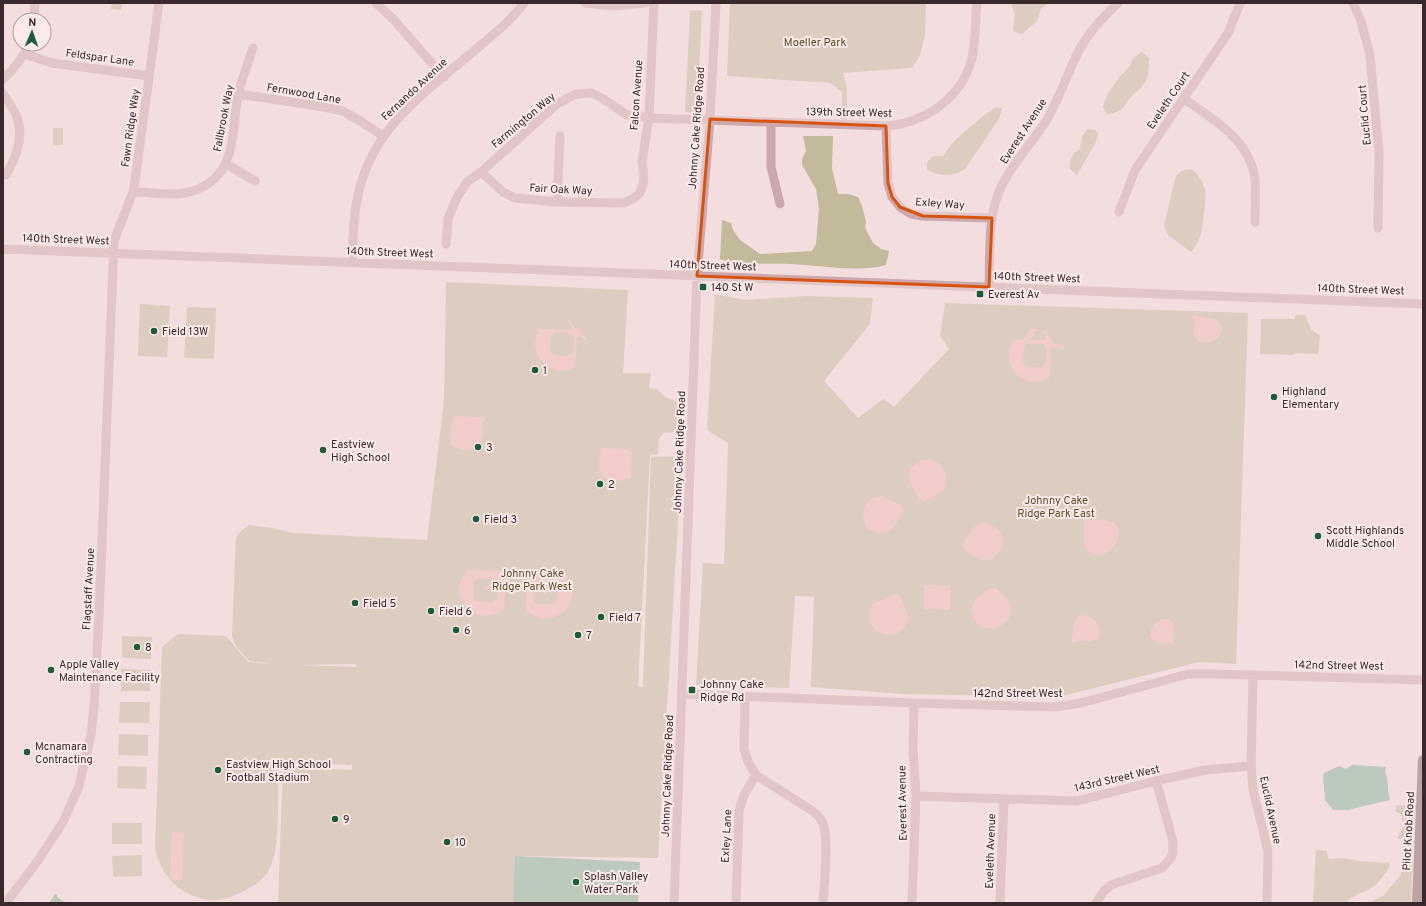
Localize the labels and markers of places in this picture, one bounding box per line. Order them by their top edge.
place label: 140 St W [711,281,754,295]
marker: 140 St W [698,282,708,292]
place label: Everest Av [988,288,1040,302]
marker: Everest Av [975,289,985,299]
place label: Field 13W [162,325,208,339]
marker: Field 13W [149,326,159,336]
place label: 1 [543,364,547,378]
marker: 1 [530,365,540,375]
place label: Highland Elementary [1282,385,1339,412]
marker: Highland Elementary [1269,392,1279,402]
place label: Eastview High School [331,438,390,465]
place label: 3 [486,441,493,455]
marker: 3 [473,442,483,452]
marker: Eastview High School [318,445,328,455]
place label: 2 [608,478,615,492]
marker: 2 [595,479,605,489]
place label: Field 3 [484,513,517,527]
marker: Field 3 [471,514,481,524]
place label: Scott Highlands Middle School [1326,524,1404,551]
marker: Scott Highlands Middle School [1313,531,1323,541]
place label: Field 5 [363,597,397,611]
marker: Field 5 [350,598,360,608]
place label: Field 6 [439,605,472,619]
marker: Field 6 [426,606,436,616]
place label: Field 7 [609,611,641,625]
marker: Field 7 [596,612,606,622]
place label: 6 [464,624,471,638]
marker: 6 [451,625,461,635]
place label: 7 [586,629,592,643]
marker: 7 [573,630,583,640]
place label: 8 [145,641,152,655]
marker: 8 [132,642,142,652]
place label: Apple Valley Maintenance Facility [59,658,160,685]
marker: Apple Valley Maintenance Facility [46,665,56,675]
place label: Johnny Cake Ridge Rd [700,678,764,705]
marker: Johnny Cake Ridge Rd [687,685,697,695]
place label: Mcnamara Contracting [35,740,93,767]
marker: Mcnamara Contracting [22,747,32,757]
place label: Eastview High School Football Stadium [226,758,331,785]
marker: Eastview High School Football Stadium [213,765,223,775]
place label: 9 [343,813,350,827]
marker: 9 [330,814,340,824]
place label: 10 [455,836,466,850]
marker: 10 [442,837,452,847]
place label: Splash Valley Water Park [584,870,649,897]
marker: Splash Valley Water Park [571,877,581,887]

